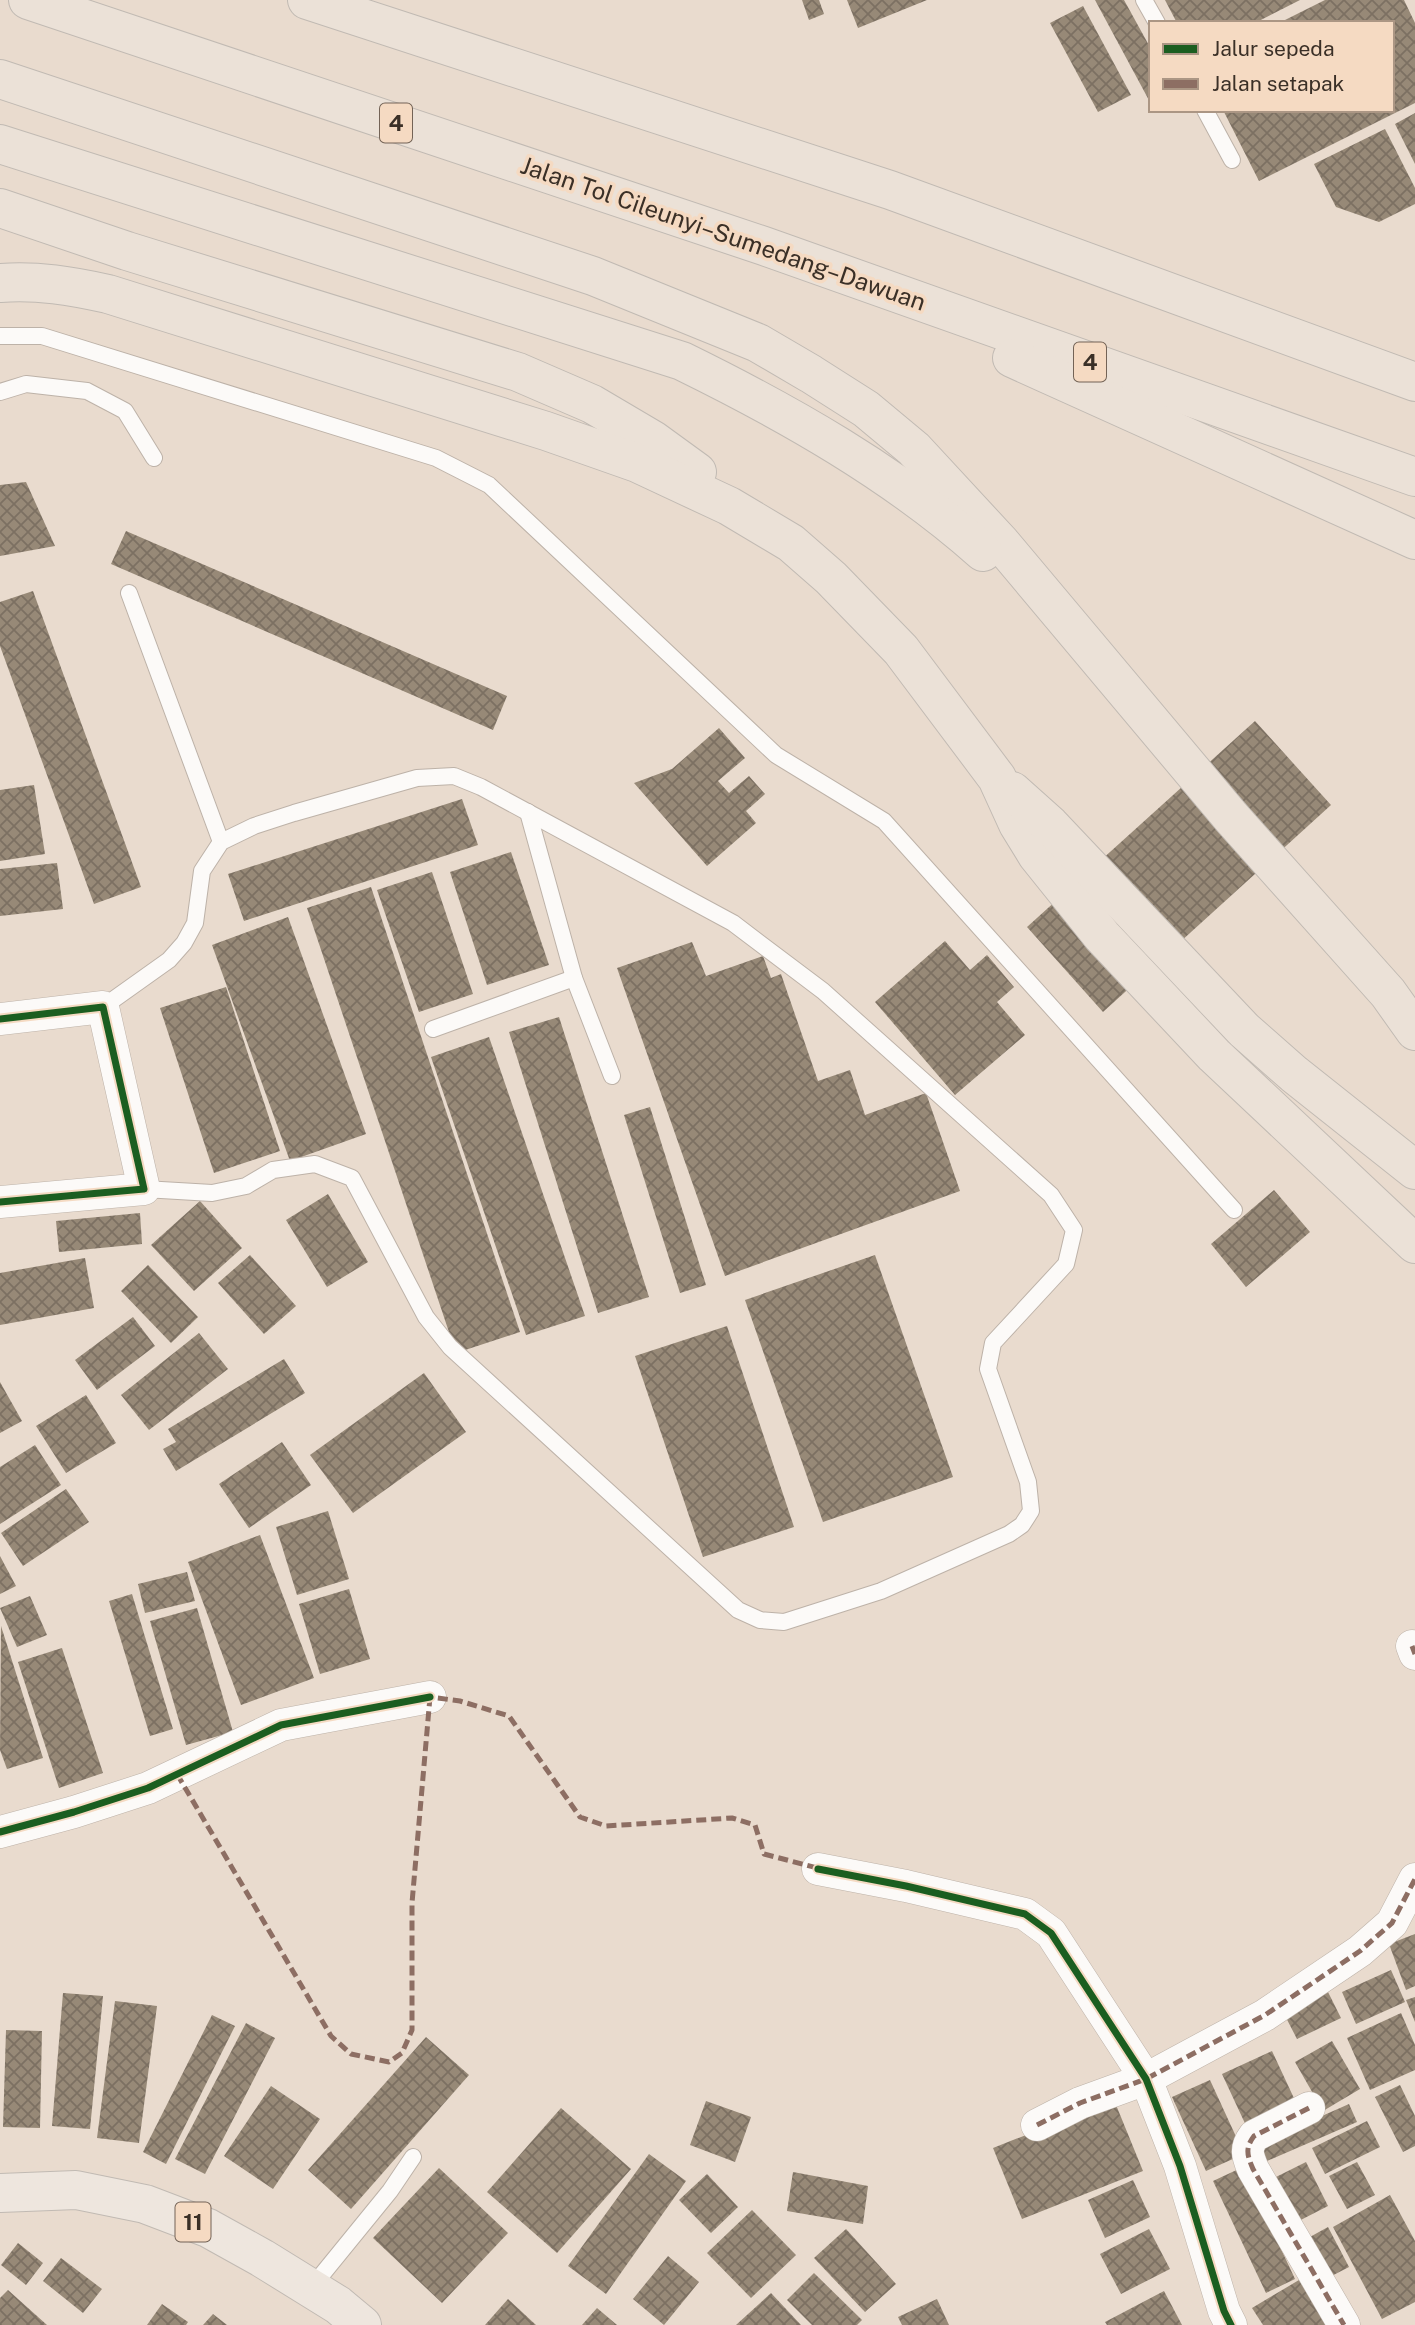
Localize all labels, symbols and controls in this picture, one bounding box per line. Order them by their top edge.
legend [1149,21,1394,112]
text: Jalur sepeda [1212,36,1335,61]
text: Jalan setapak [1212,71,1345,96]
road number: 4 [380,104,412,142]
street label: Jalan Tol Cileunyi–Sumedang–Dawuan [517,150,930,316]
road number: 4 [1074,342,1106,382]
road number: 11 [176,2202,210,2242]

